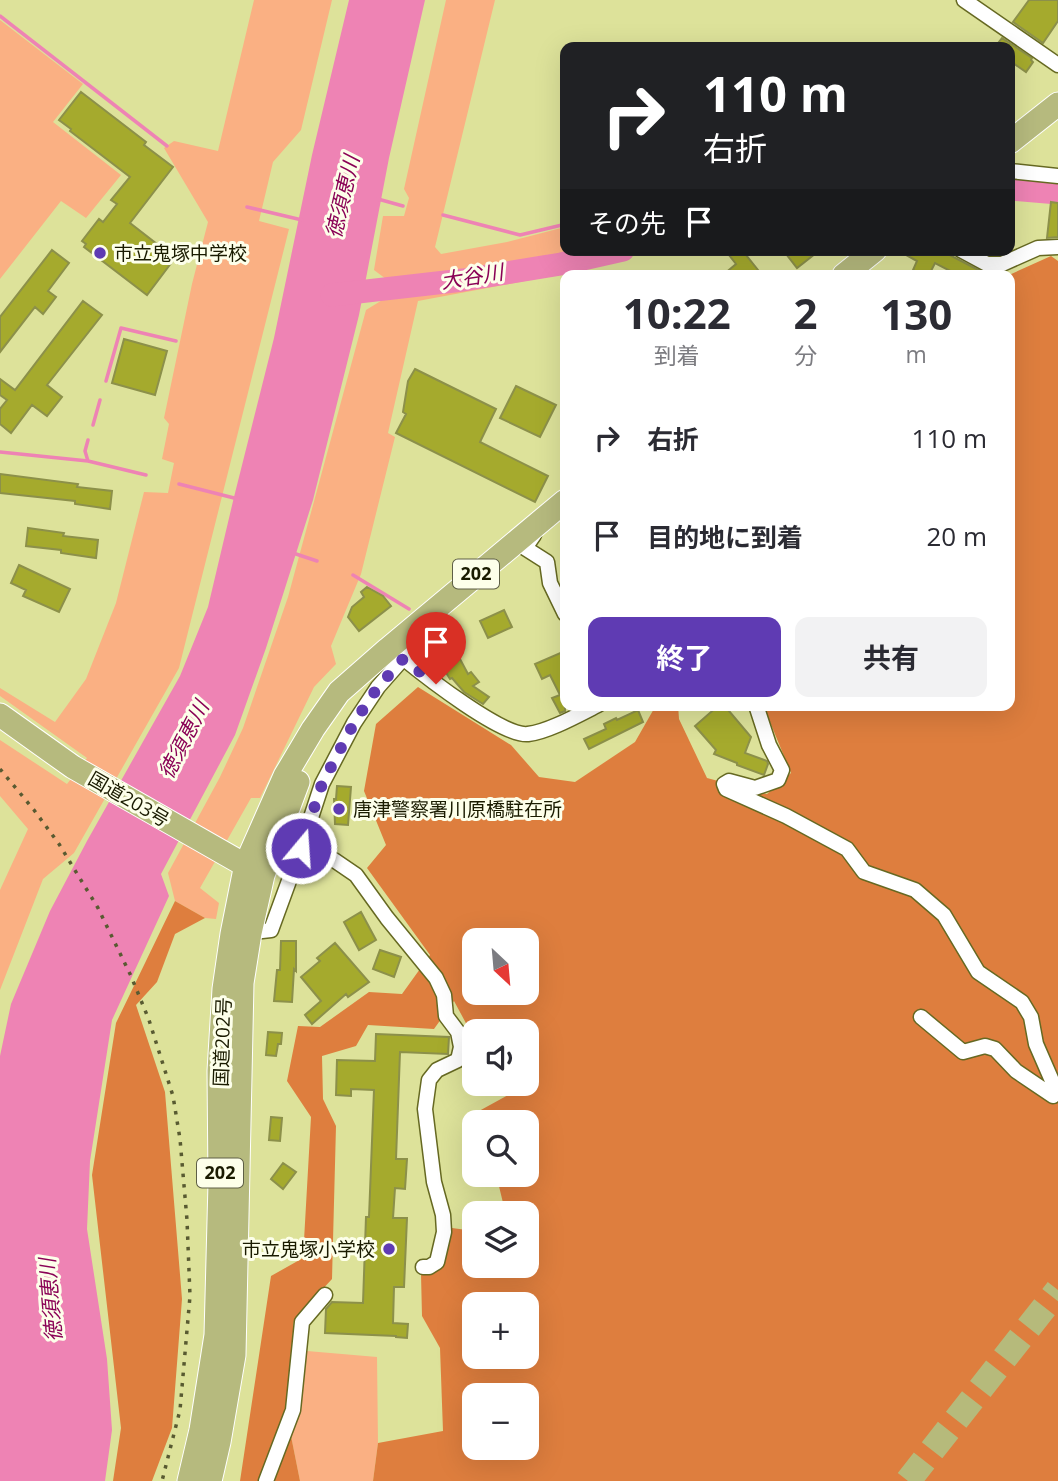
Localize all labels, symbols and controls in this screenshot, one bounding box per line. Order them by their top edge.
text: 110 m [703,60,848,126]
icon: right [588,70,679,161]
text: 右折 [703,126,767,169]
water label: 徳須恵川 [319,151,366,241]
icon: arrive [680,203,718,241]
text: その先 [588,205,666,241]
place label: 市立鬼塚中学校 [114,240,247,266]
marker: 市立鬼塚中学校 [92,245,108,261]
water label: 大谷川 [439,257,507,295]
text: 10:22 [623,284,731,341]
text: 2 [793,284,818,341]
text: 130 [880,285,952,342]
text: m [906,338,927,370]
text: 到着 [654,339,700,371]
text: 分 [794,339,817,371]
icon: right [588,419,626,457]
text: 110 m [912,420,987,456]
text: 右折 [647,421,699,457]
icon: arrive [588,517,626,555]
text: 20 m [926,518,987,554]
text: 目的地に到着 [647,519,803,555]
road number: 202 [453,560,499,588]
pin [406,612,466,684]
button: 終了 [588,617,781,697]
button: 共有 [795,617,987,697]
icon: arrive [417,623,455,661]
water label: 徳須恵川 [152,694,216,783]
street label: 国道203号 [84,765,174,833]
place label: 唐津警察署川原橋駐在所 [353,796,562,822]
marker: 唐津警察署川原橋駐在所 [331,801,347,817]
position arrow [264,811,338,885]
north arrow [462,928,539,1004]
map controls [462,928,539,1460]
street label: 国道202号 [207,997,237,1087]
button: sound [462,1019,539,1096]
button: search [462,1110,539,1187]
road number: 202 [197,1158,243,1188]
button: layers [462,1201,539,1278]
place label: 市立鬼塚小学校 [242,1236,375,1262]
marker: 市立鬼塚小学校 [381,1241,397,1257]
water label: 徳須恵川 [32,1255,68,1343]
button: + [462,1292,539,1369]
button: − [462,1383,539,1460]

